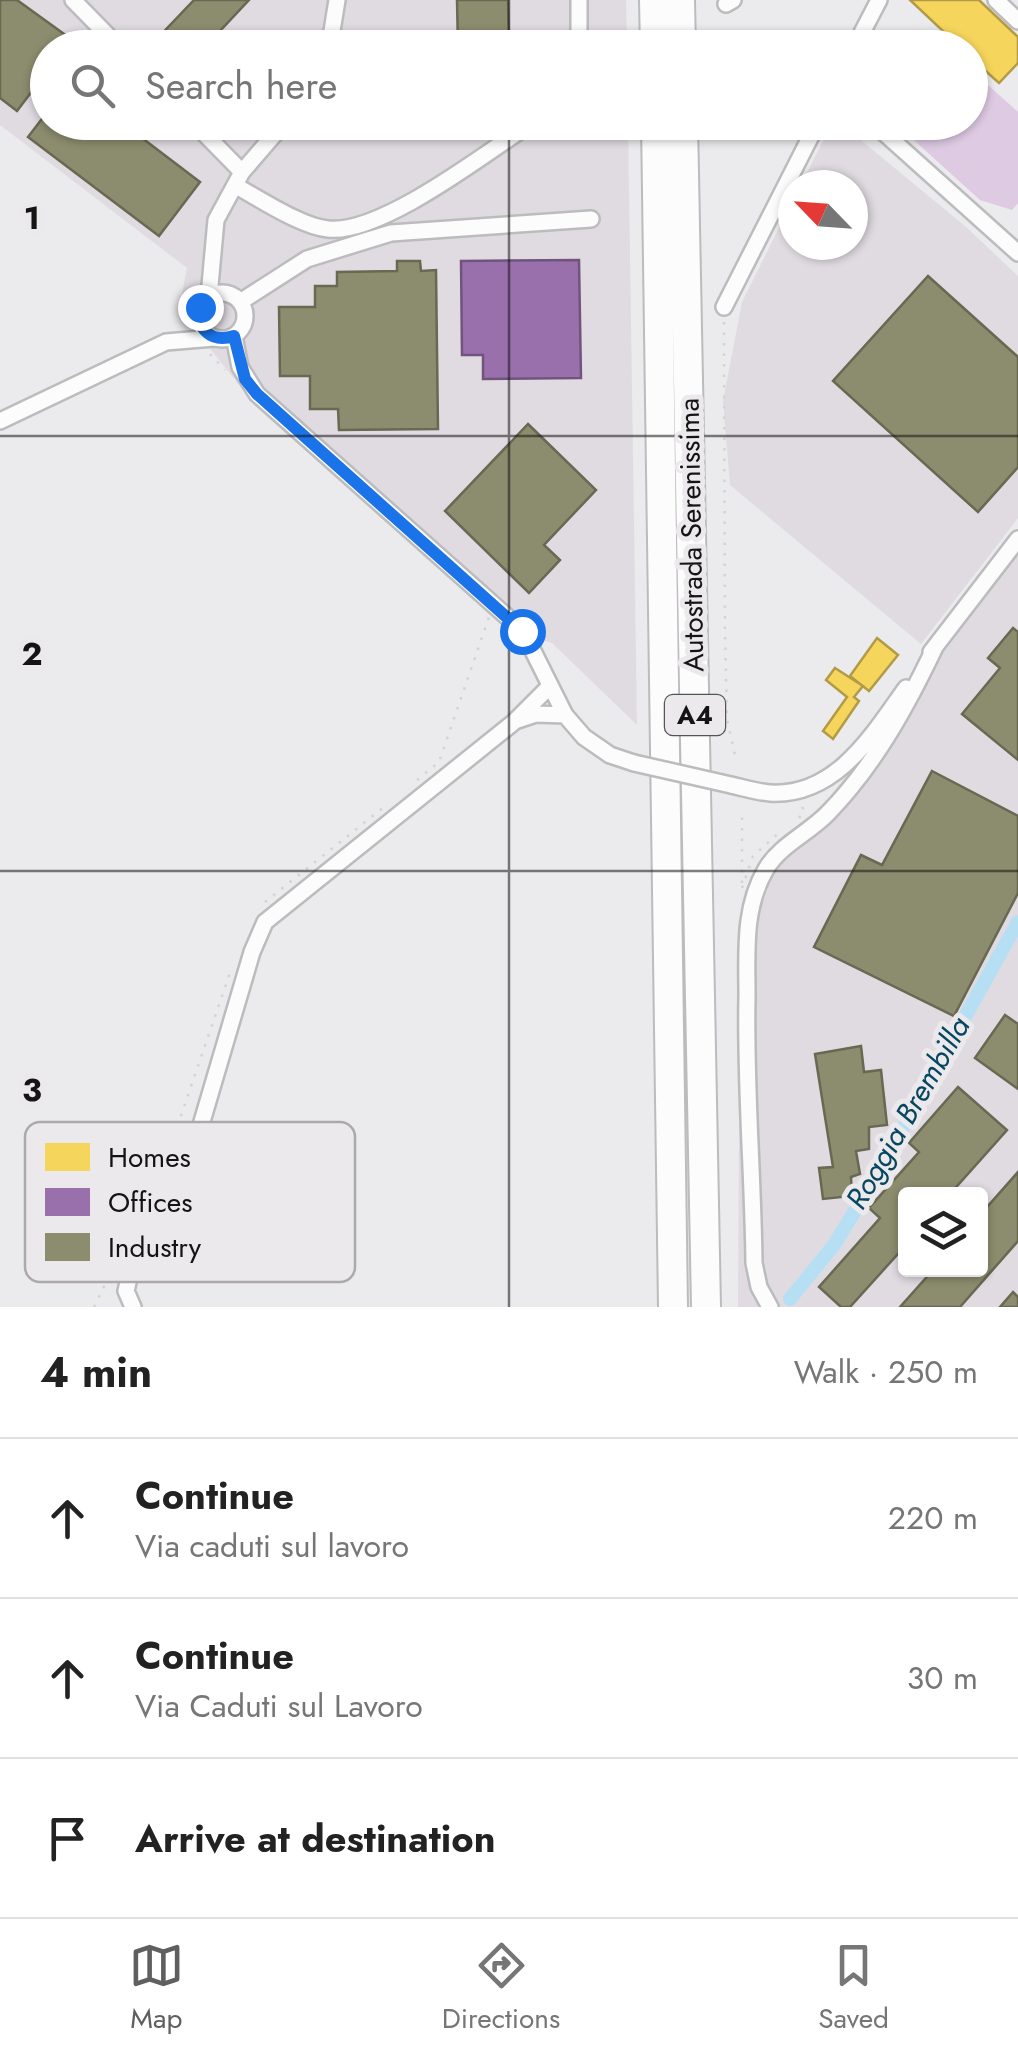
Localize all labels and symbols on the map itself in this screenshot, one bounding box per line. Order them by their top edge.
north arrow [778,170,868,260]
text: 1 [24,195,40,241]
route end [178,285,224,331]
street label: Autostrada Serenissima [669,398,714,672]
route start [500,609,546,655]
text: 2 [22,631,43,677]
road number: A4 [665,695,725,735]
water label: Roggia Brembilla [835,1008,980,1217]
text: 3 [22,1067,42,1113]
legend [25,1122,355,1282]
text: Homes [108,1137,191,1178]
text: Offices [108,1182,193,1223]
text: Industry [108,1227,202,1268]

